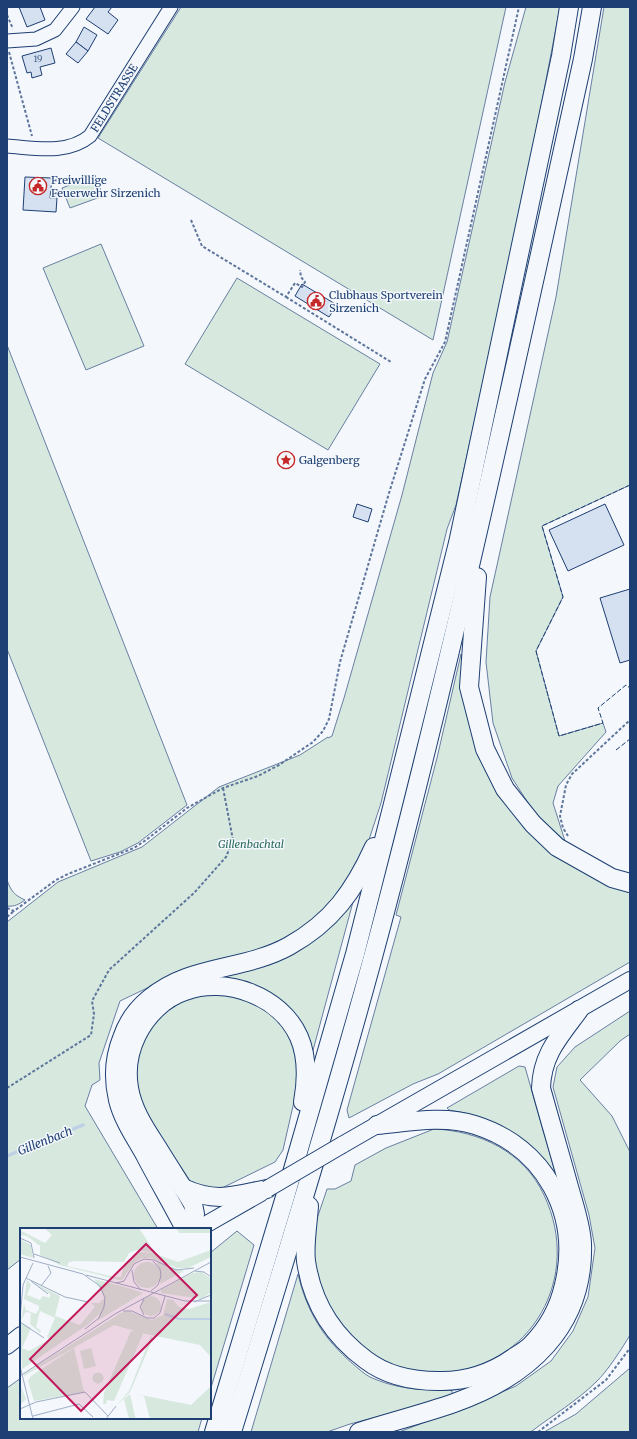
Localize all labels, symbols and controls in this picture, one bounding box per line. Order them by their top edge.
house number: 19 [33,53,43,64]
street label: FELDSTRASSE [87,61,141,135]
place label: Freiwillige Feuerwehr Sirzenich [51,173,161,200]
public building icon: Freiwillige Feuerwehr Sirzenich [28,176,48,196]
place label: Clubhaus Sportverein Sirzenich [329,288,444,315]
public building icon: Clubhaus Sportverein Sirzenich [306,291,326,311]
place icon: Galgenberg [276,450,296,470]
place label: Galgenberg [299,453,360,467]
park label: Gillenbachtal [218,837,284,851]
water label: Gillenbach [15,1123,74,1158]
inset map [20,1228,211,1419]

